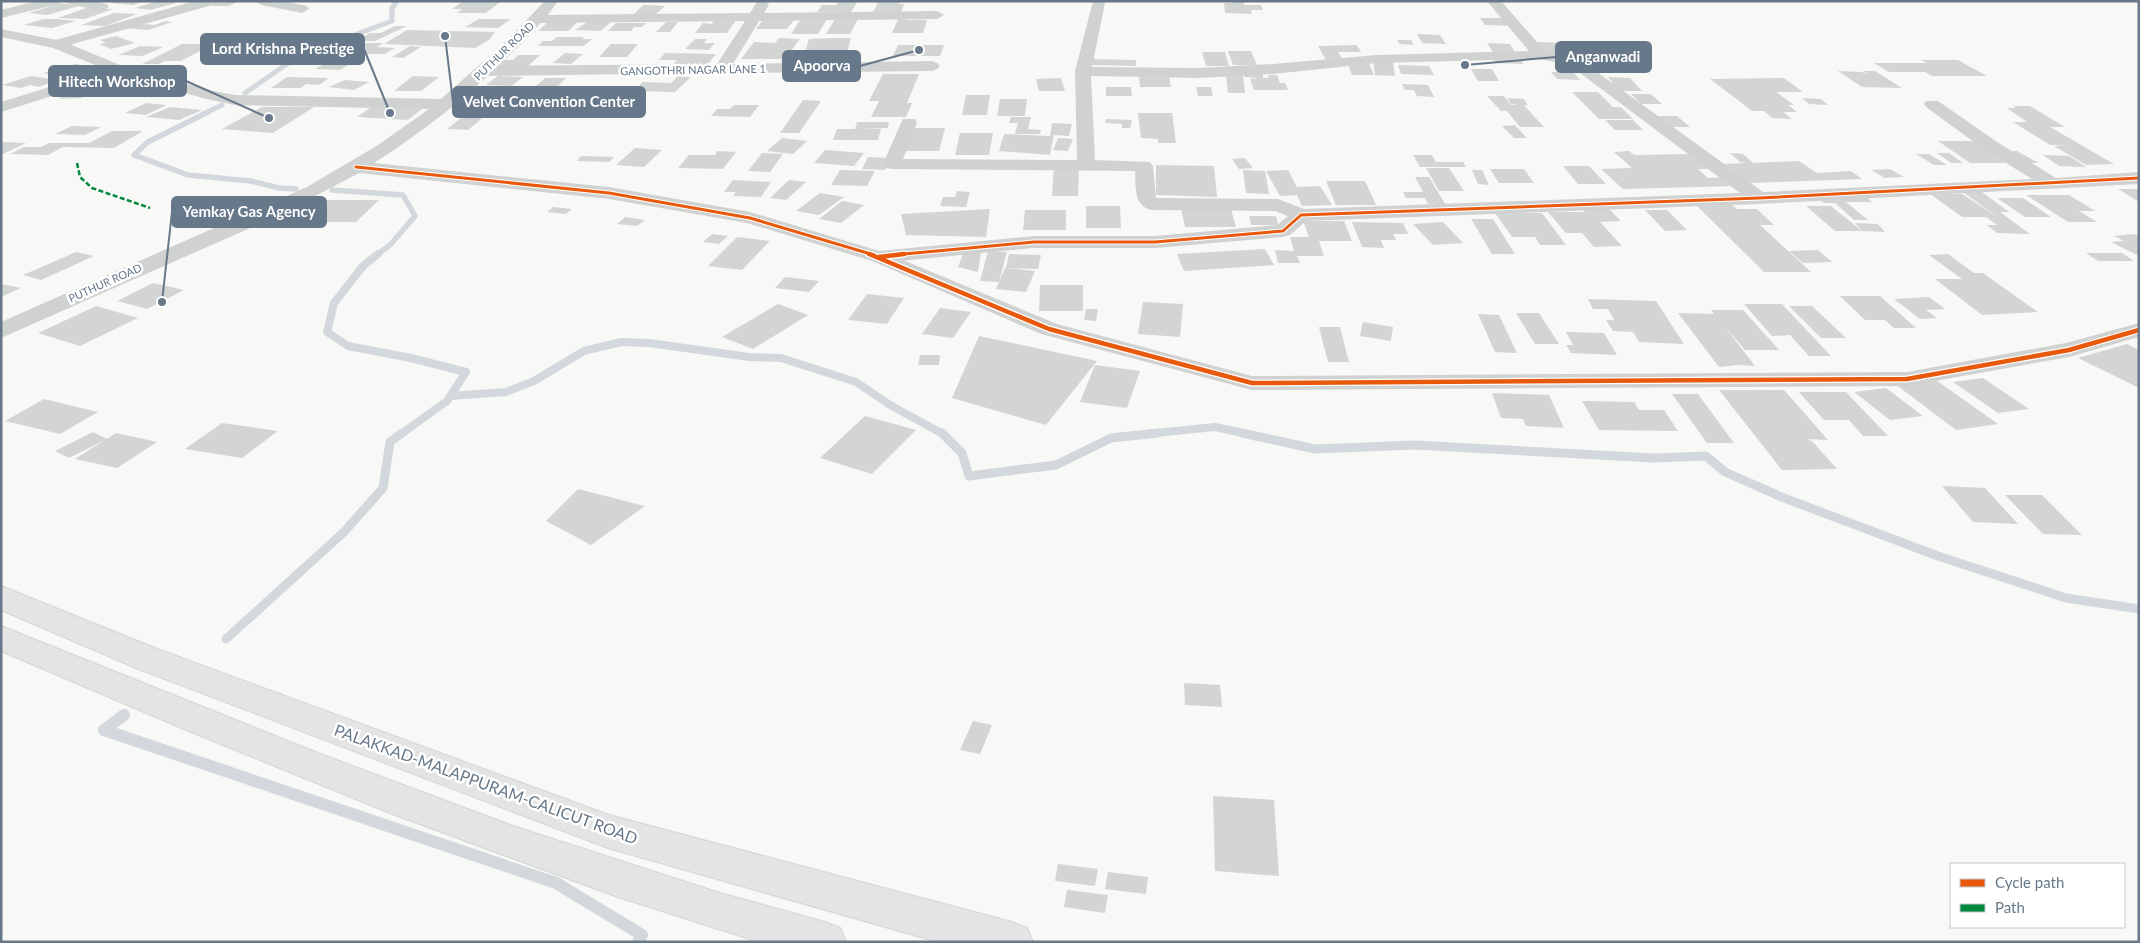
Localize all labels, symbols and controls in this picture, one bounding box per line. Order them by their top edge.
street label: PUTHUR ROAD [471,19,536,83]
callout: Lord Krishna Prestige [201,34,364,64]
text: Lord Krishna Prestige [212,39,354,57]
callout: Anganwadi [1556,42,1651,72]
text: Anganwadi [1565,47,1641,65]
callout: Apoorva [783,51,860,81]
text: Apoorva [792,56,851,74]
street label: GANGOTHRI NAGAR LANE 1 [620,62,766,77]
callout: Hitech Workshop [49,66,186,96]
text: Hitech Workshop [58,72,176,90]
callout: Velvet Convention Center [453,87,645,117]
text: Velvet Convention Center [462,92,635,110]
callout: Yemkay Gas Agency [172,197,326,227]
text: Yemkay Gas Agency [181,202,316,220]
street label: PUTHUR ROAD [66,261,143,304]
street label: PALAKKAD-MALAPPURAM-CALICUT ROAD [332,720,640,847]
legend [1950,863,2125,928]
text: Cycle path [1995,873,2064,891]
text: Path [1995,898,2025,916]

